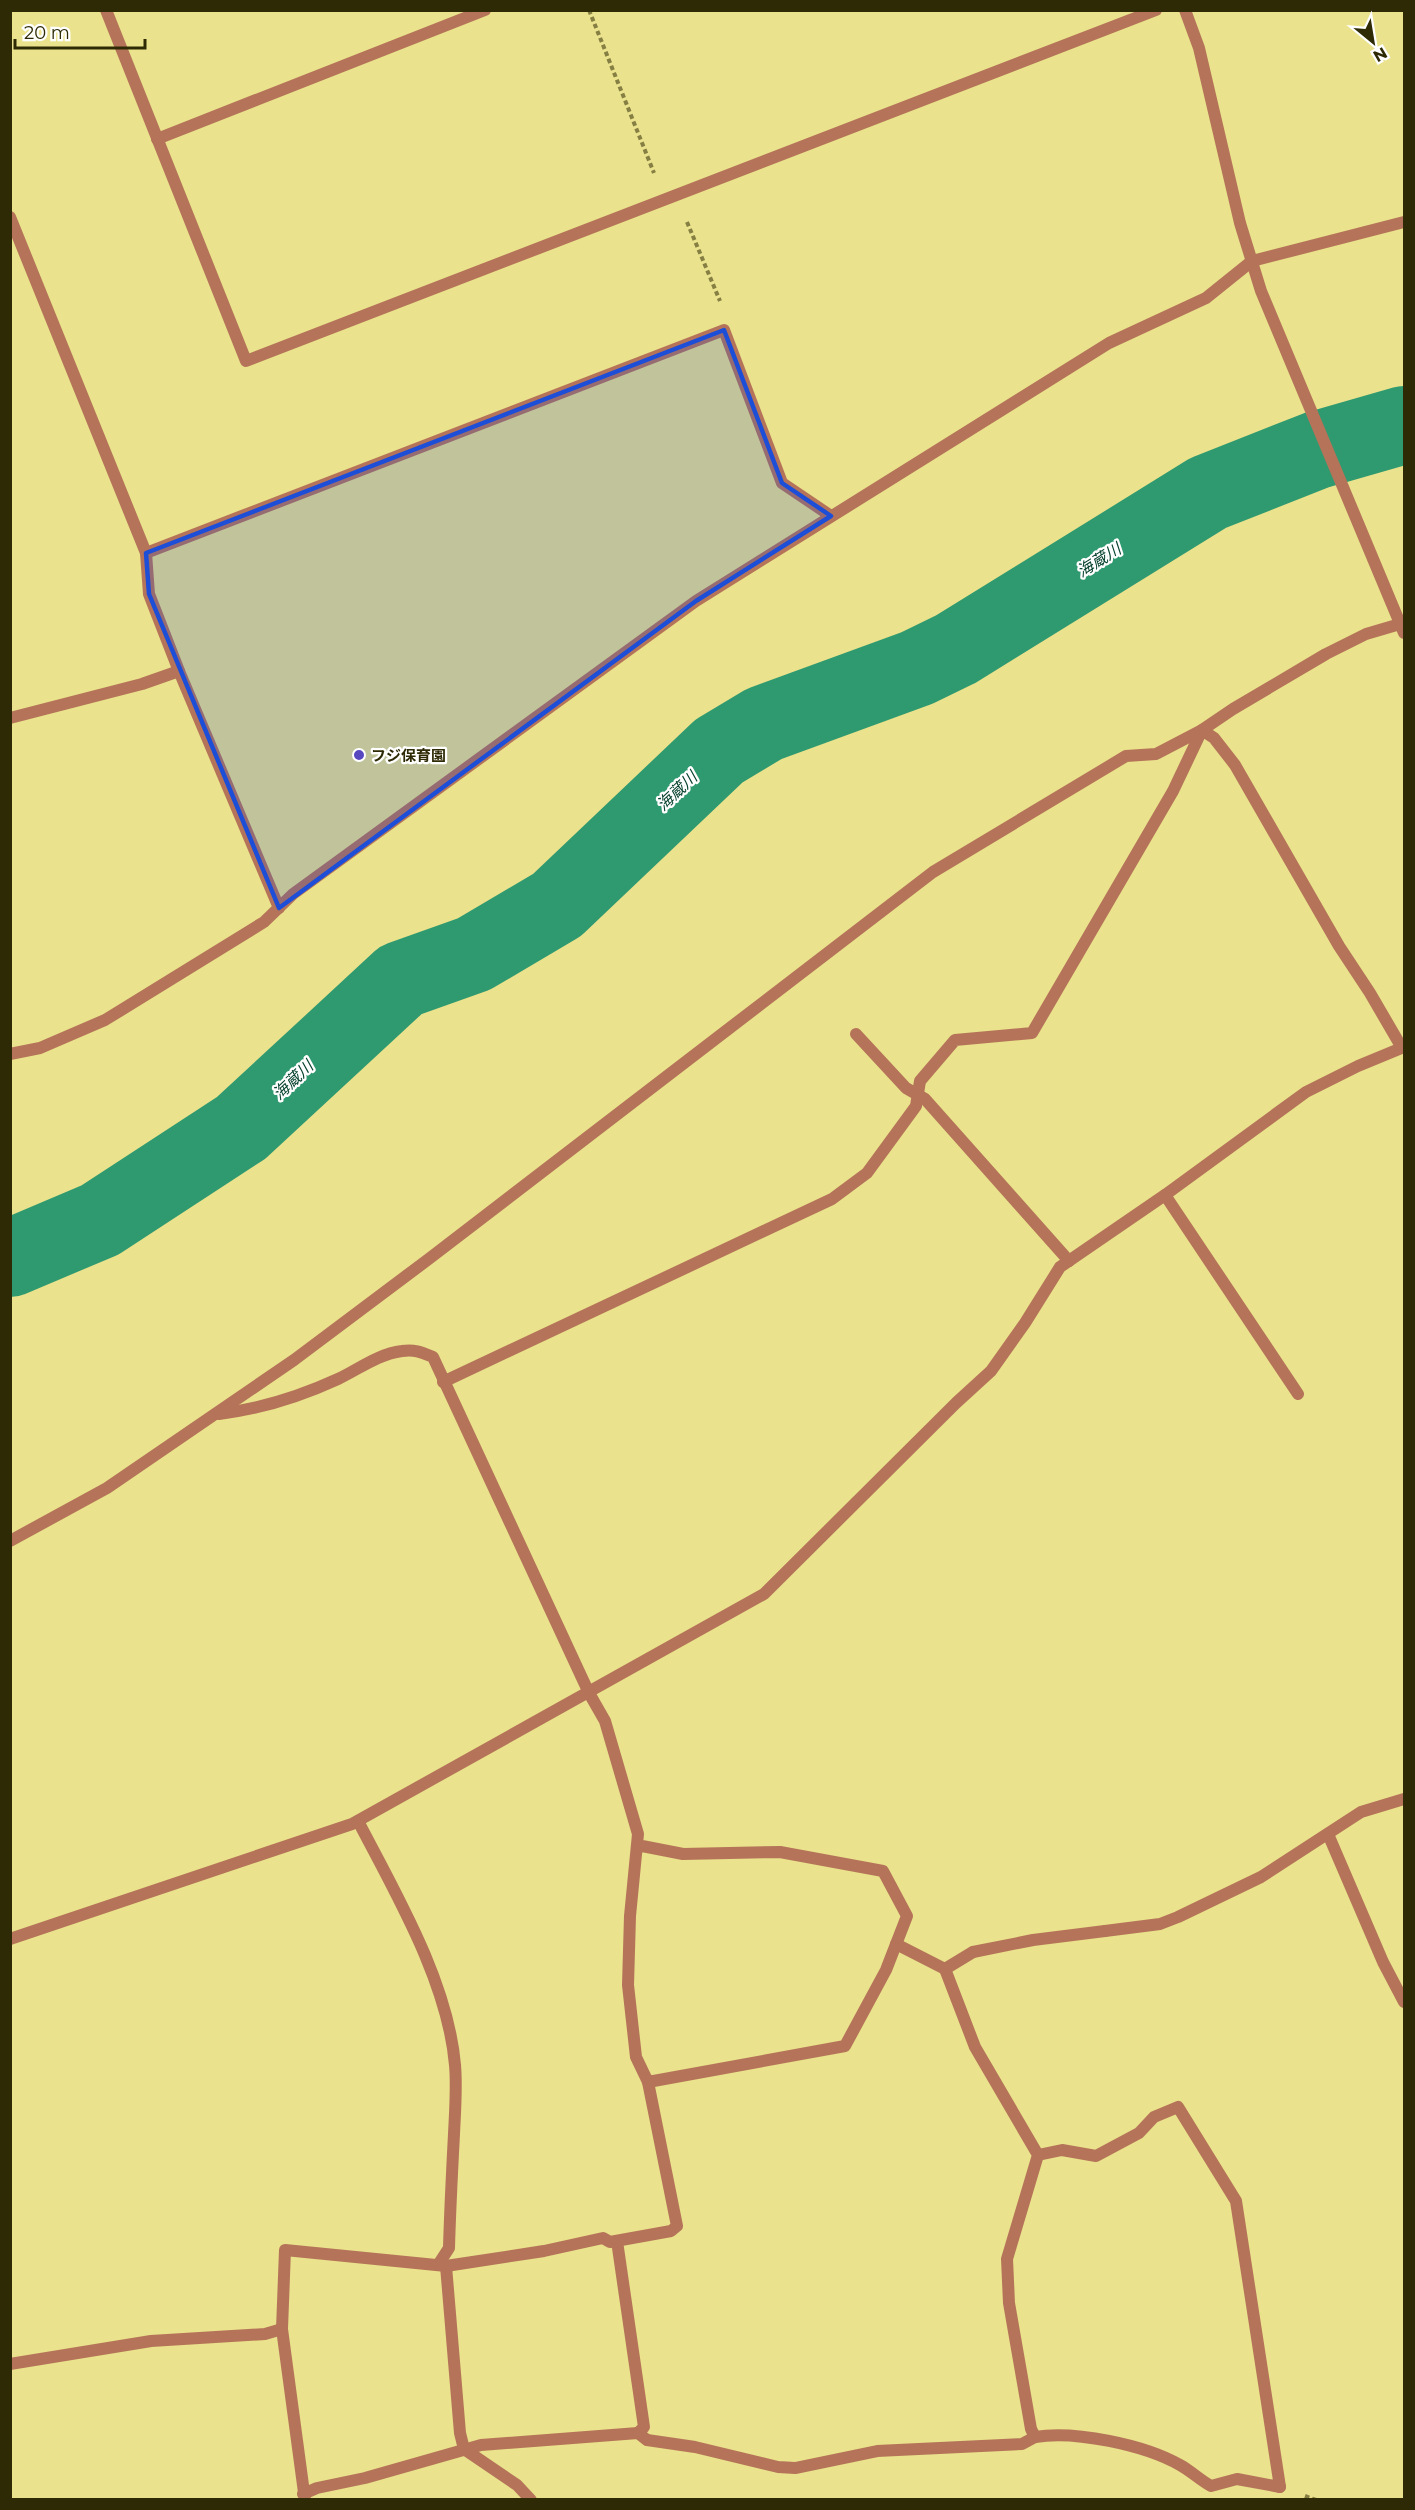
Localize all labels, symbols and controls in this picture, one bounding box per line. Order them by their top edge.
scale bar [15,12,146,50]
north arrow [1343,12,1403,72]
text: 20 m [24,22,70,44]
text: N [1370,43,1391,66]
water label: 海蔵川 [1074,538,1126,581]
place label: フジ保育園 [371,746,446,765]
marker: フジ保育園 [352,748,366,762]
water label: 海蔵川 [653,766,702,814]
water label: 海蔵川 [269,1055,318,1103]

